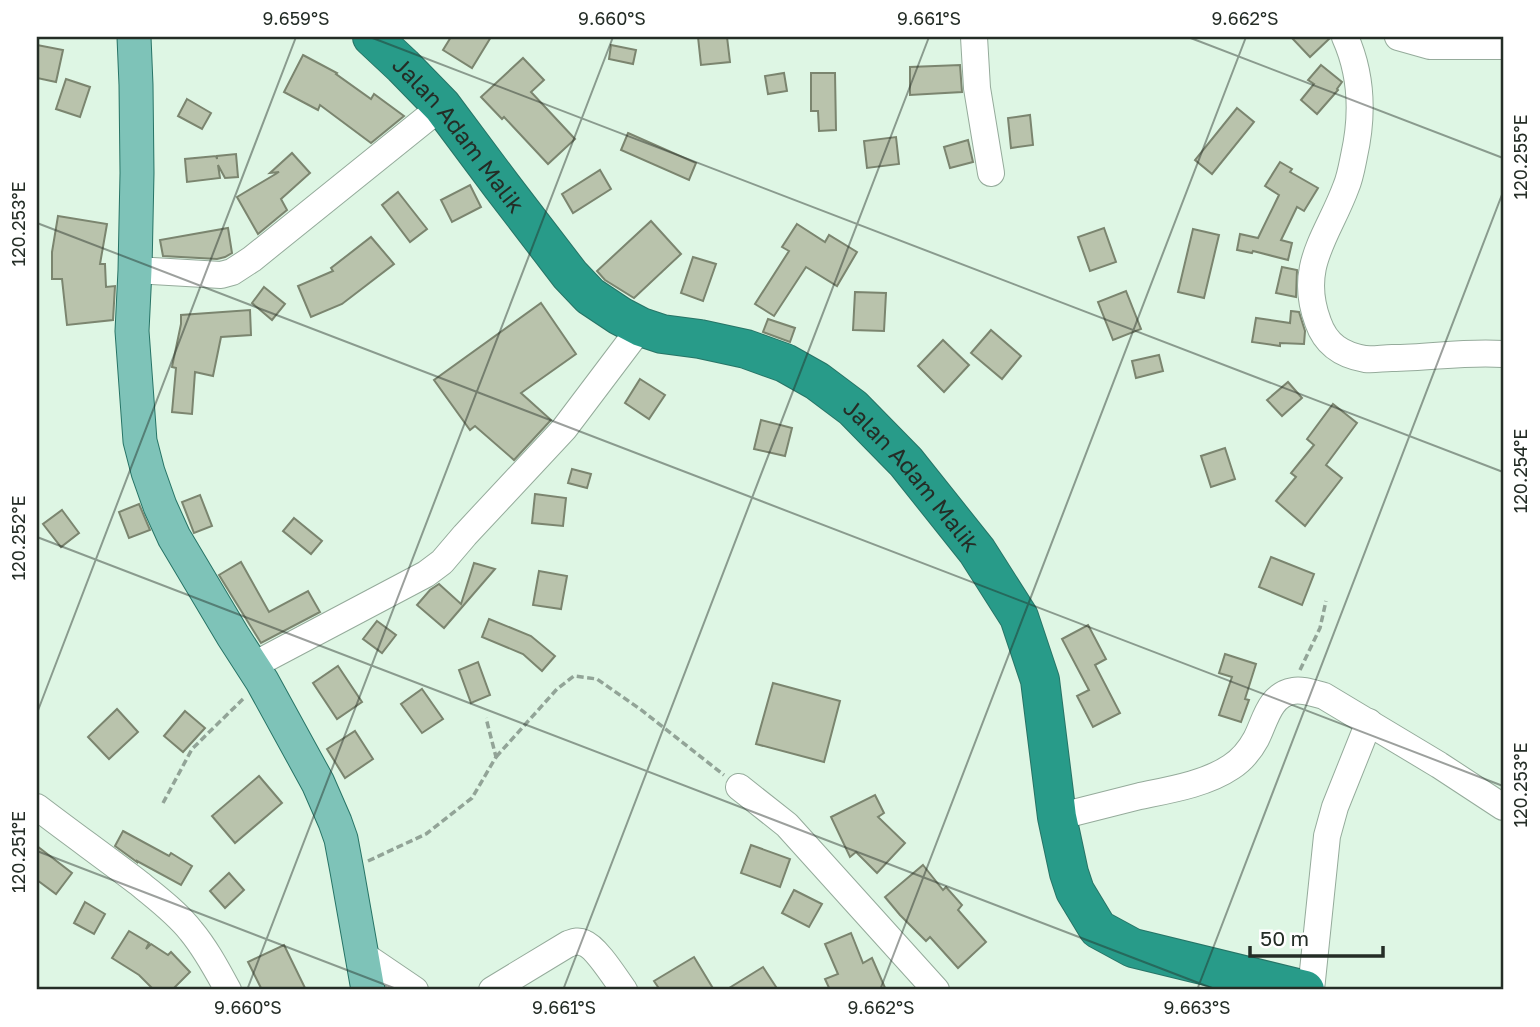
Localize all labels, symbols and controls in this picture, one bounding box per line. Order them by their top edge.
text: 9.659°S [262,7,330,29]
text: 9.660°S [578,7,646,29]
text: 9.661°S [897,7,961,29]
text: 9.662°S [1211,7,1279,29]
street label: Jalan Adam Malik [387,50,531,218]
text: 120.255°E [1509,114,1531,200]
text: 120.253°E [7,181,29,267]
street label: Jalan Adam Malik [838,392,986,557]
text: 120.254°E [1509,429,1531,513]
text: 120.252°E [7,495,29,581]
text: 120.253°E [1509,742,1531,828]
text: 120.251°E [7,811,29,893]
scale bar [1250,915,1382,959]
text: 50 m [1260,925,1309,951]
text: 9.660°S [214,996,282,1018]
text: 9.661°S [532,996,596,1018]
text: 9.662°S [847,996,915,1018]
text: 9.663°S [1163,996,1231,1018]

